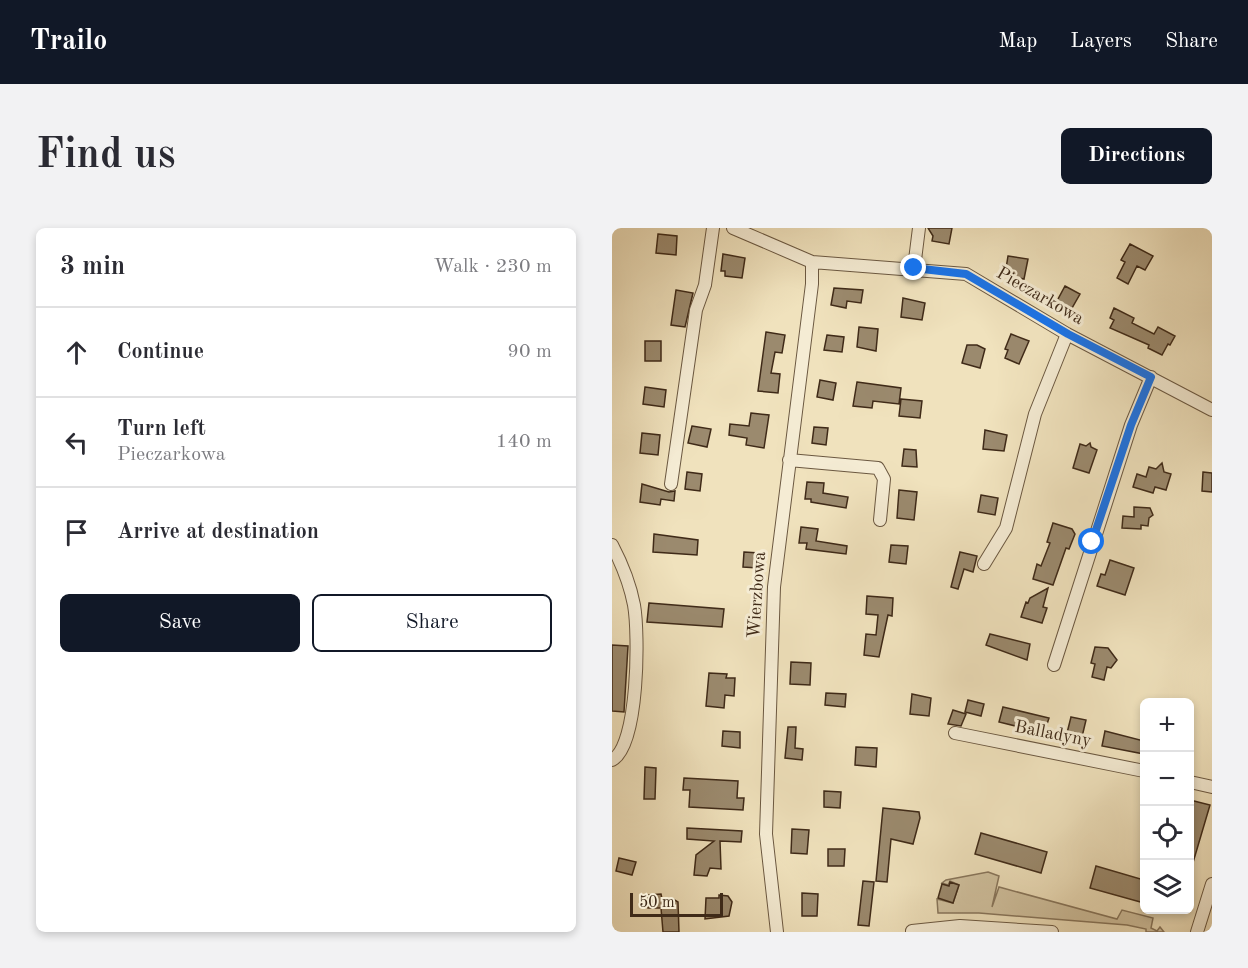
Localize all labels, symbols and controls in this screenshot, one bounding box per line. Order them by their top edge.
text: Trailo [30,28,107,56]
text: Map [998,31,1037,52]
text: Layers [1070,31,1132,52]
text: Share [1165,31,1218,52]
button: Directions [1061,128,1212,184]
text: Find us [36,135,175,177]
text: 3 min [60,254,125,280]
route end [900,254,926,280]
text: Walk · 230 m [433,257,552,277]
street label: Pieczarkowa [993,264,1087,328]
icon: ahead [60,336,93,369]
text: Continue [117,341,204,363]
text: 90 m [507,342,552,362]
text: Turn left [117,418,206,440]
icon: left [60,426,93,459]
text: 140 m [496,432,552,452]
text: Pieczarkowa [117,445,226,465]
icon: arrive [60,516,93,549]
text: Arrive at destination [117,521,319,543]
route start [1078,528,1104,554]
street label: Wierzbowa [745,551,769,639]
button: Save [60,594,300,652]
button: Share [312,594,552,652]
map controls [1140,698,1194,914]
button: + [1140,698,1194,752]
street label: Balladyny [1013,718,1094,750]
button: − [1140,752,1194,806]
button: locate [1140,806,1194,860]
button: layers [1140,860,1194,914]
scale bar [630,890,723,918]
text: 50 m [639,895,675,911]

